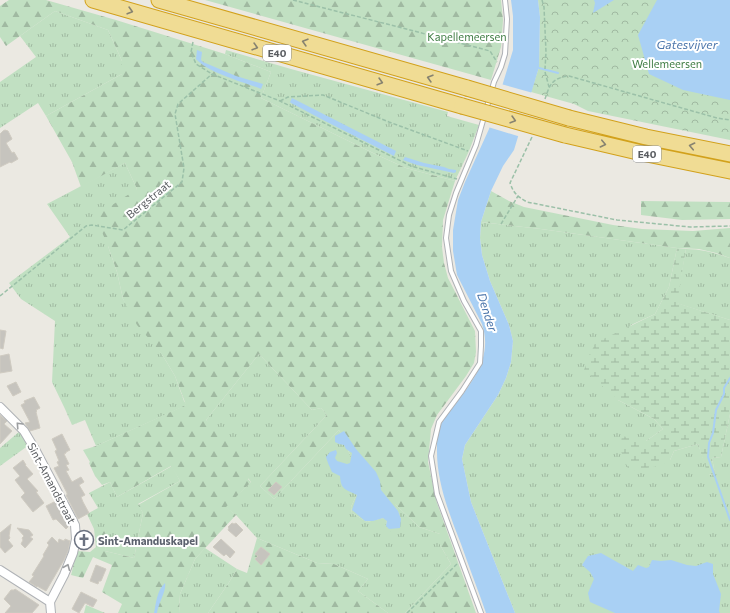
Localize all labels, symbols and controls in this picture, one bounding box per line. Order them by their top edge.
one-way arrow [126,6,133,15]
park label: Kapellemeersen [427,30,507,43]
water label: Gatesvijver [657,37,719,51]
one-way arrow [301,38,308,47]
one-way arrow [252,42,258,50]
road number: E40 [263,45,291,61]
park label: Wellemeersen [632,57,702,70]
one-way arrow [426,74,433,82]
one-way arrow [376,77,383,86]
one-way arrow [509,115,516,124]
one-way arrow [599,139,606,147]
one-way arrow [689,143,695,151]
road number: E40 [633,146,661,162]
street label: Bergstraat [123,177,173,221]
water label: Dender [475,291,501,334]
one-way arrow [16,422,24,430]
street label: Sint-Amandstraat [25,440,79,526]
church icon: Sint-Amanduskapel [73,529,95,551]
place label: Sint-Amanduskapel [98,534,198,547]
one-way arrow [62,563,70,571]

